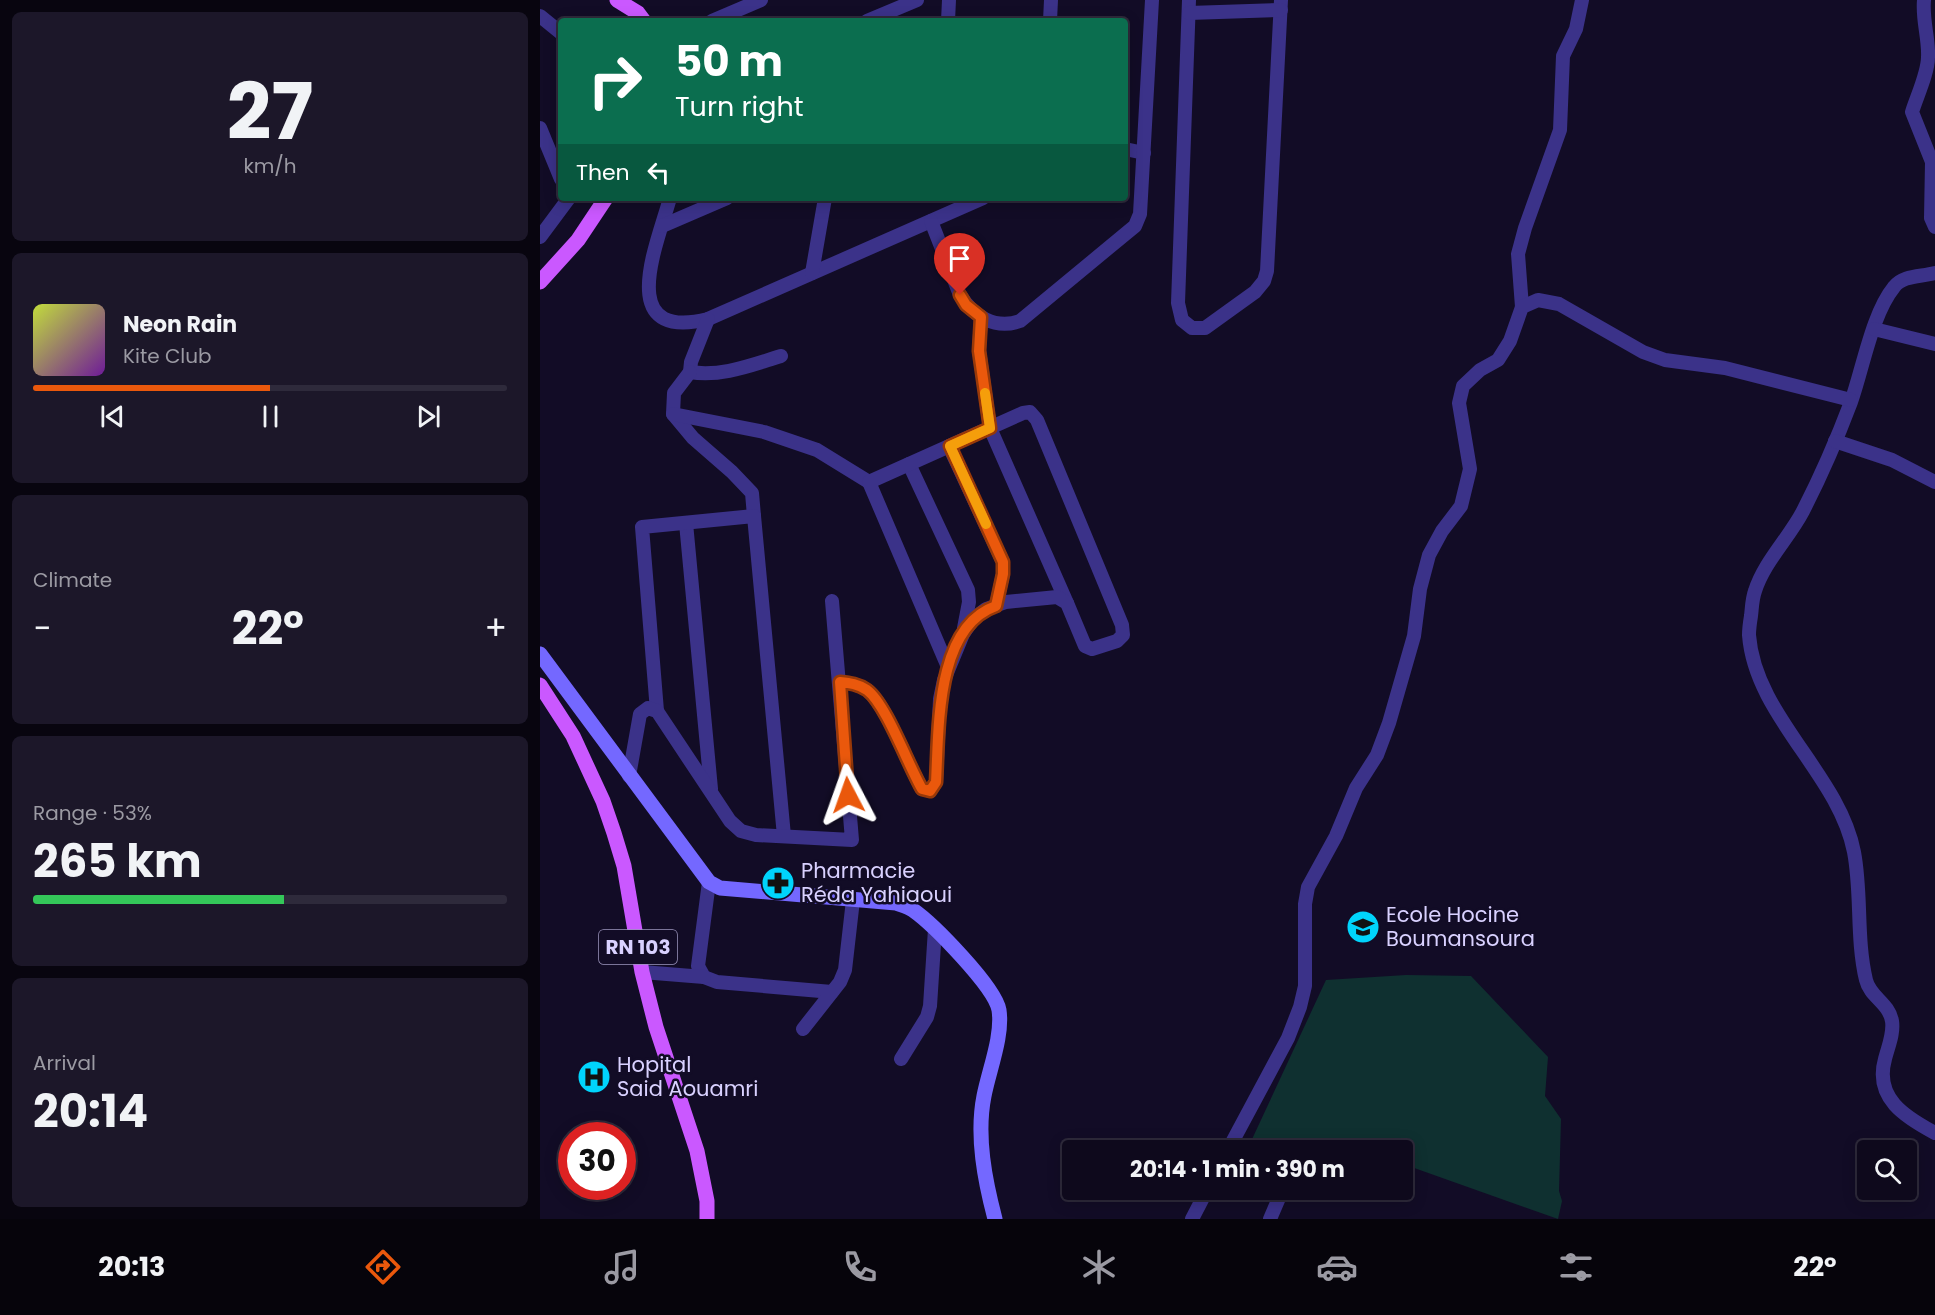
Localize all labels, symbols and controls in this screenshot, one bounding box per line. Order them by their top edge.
text: 50 m [675,32,783,91]
icon: right [576,42,654,120]
text: 27 [227,57,313,166]
text: Turn right [675,88,804,125]
text: km/h [243,152,297,180]
icon: left [642,156,675,189]
text: Then [576,157,630,188]
pin [934,233,985,295]
icon: arrive [943,242,976,275]
text: Neon Rain [123,309,237,340]
text: Kite Club [123,342,212,370]
icon: previous [96,400,129,433]
icon: pause [254,400,287,433]
icon: next [412,400,445,433]
text: Climate [33,566,112,594]
text: 22° [232,597,304,660]
text: − [33,605,51,652]
text: + [484,605,507,652]
position arrow [816,763,880,827]
text: Range · 53% [33,799,152,827]
text: 265 km [33,830,202,893]
place label: Pharmacie Réda Yahiaoui [801,856,952,909]
pharmacy icon: Pharmacie Réda Yahiaoui [760,865,796,901]
place label: Ecole Hocine Boumansoura [1386,900,1535,953]
school or university icon: Ecole Hocine Boumansoura [1345,909,1381,945]
road number: RN 103 [599,930,677,964]
text: Arrival [33,1049,96,1077]
place label: Hopital Said Aouamri [617,1050,758,1103]
hospital icon: Hopital Said Aouamri [576,1059,612,1095]
text: 20:14 [33,1080,148,1143]
speed limit sign: 30 [558,1122,636,1200]
map controls [1857,1140,1917,1200]
button: search [1857,1140,1917,1200]
text: 20:14 · 1 min · 390 m [1130,1154,1345,1185]
icon: directions [362,1246,404,1288]
icon: music [601,1246,643,1288]
icon: phone [839,1246,881,1288]
icon: climate [1078,1246,1120,1288]
icon: car [1316,1246,1358,1288]
icon: filters [1555,1246,1597,1288]
text: 20:13 [98,1248,165,1285]
text: 22° [1793,1248,1837,1285]

